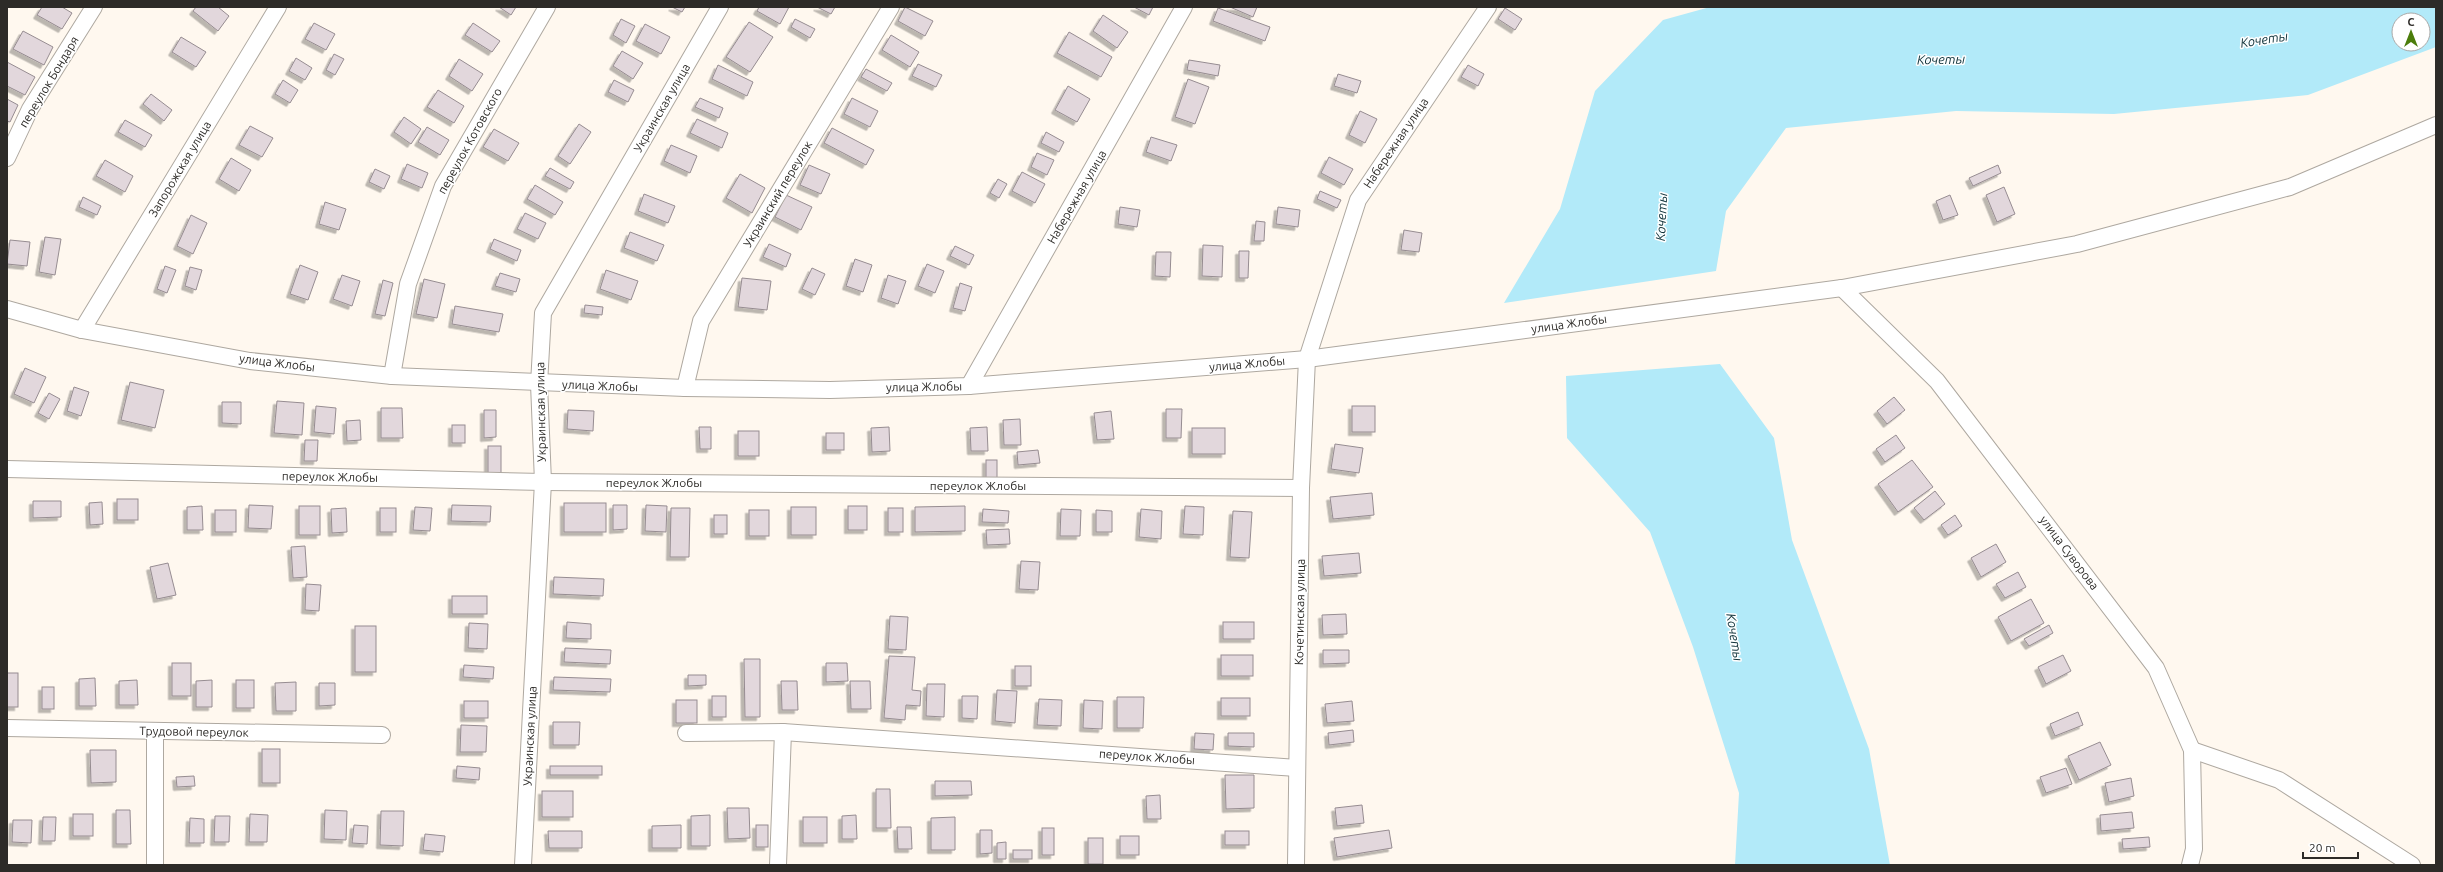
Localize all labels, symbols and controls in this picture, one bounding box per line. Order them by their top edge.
north arrow [2391,12,2431,52]
text: С [2407,16,2415,28]
water label: Кочеты [2239,28,2289,50]
street label: переулок Бондаря [16,34,81,130]
water label: Кочеты [1917,52,1966,66]
street label: Украинская улица [631,61,692,154]
street label: переулок Котовского [435,85,504,196]
street label: Набережная улица [1361,95,1431,190]
street label: Запорожская улица [146,119,213,219]
street label: Украинский переулок [741,138,815,249]
street label: Набережная улица [1044,148,1109,246]
water label: Кочеты [1653,192,1669,241]
street label: улица Жлобы [1530,312,1608,335]
street label: улица Жлобы [238,351,316,374]
street label: улица Жлобы [1208,354,1285,373]
street label: Украинская улица [533,362,548,462]
street label: улица Жлобы [562,378,638,393]
street label: улица Жлобы [886,379,962,394]
street label: переулок Жлобы [282,469,378,484]
street label: переулок Жлобы [606,476,702,489]
street label: переулок Жлобы [930,479,1026,492]
street label: улица Суворова [2037,513,2101,592]
street label: Кочетинская улица [1292,559,1307,665]
water label: Кочеты [1724,612,1746,662]
street label: Украинская улица [520,686,539,786]
street label: Трудовой переулок [139,724,249,739]
street label: переулок Жлобы [1099,747,1196,766]
scale bar [2303,834,2358,860]
text: 20 m [2309,841,2336,854]

